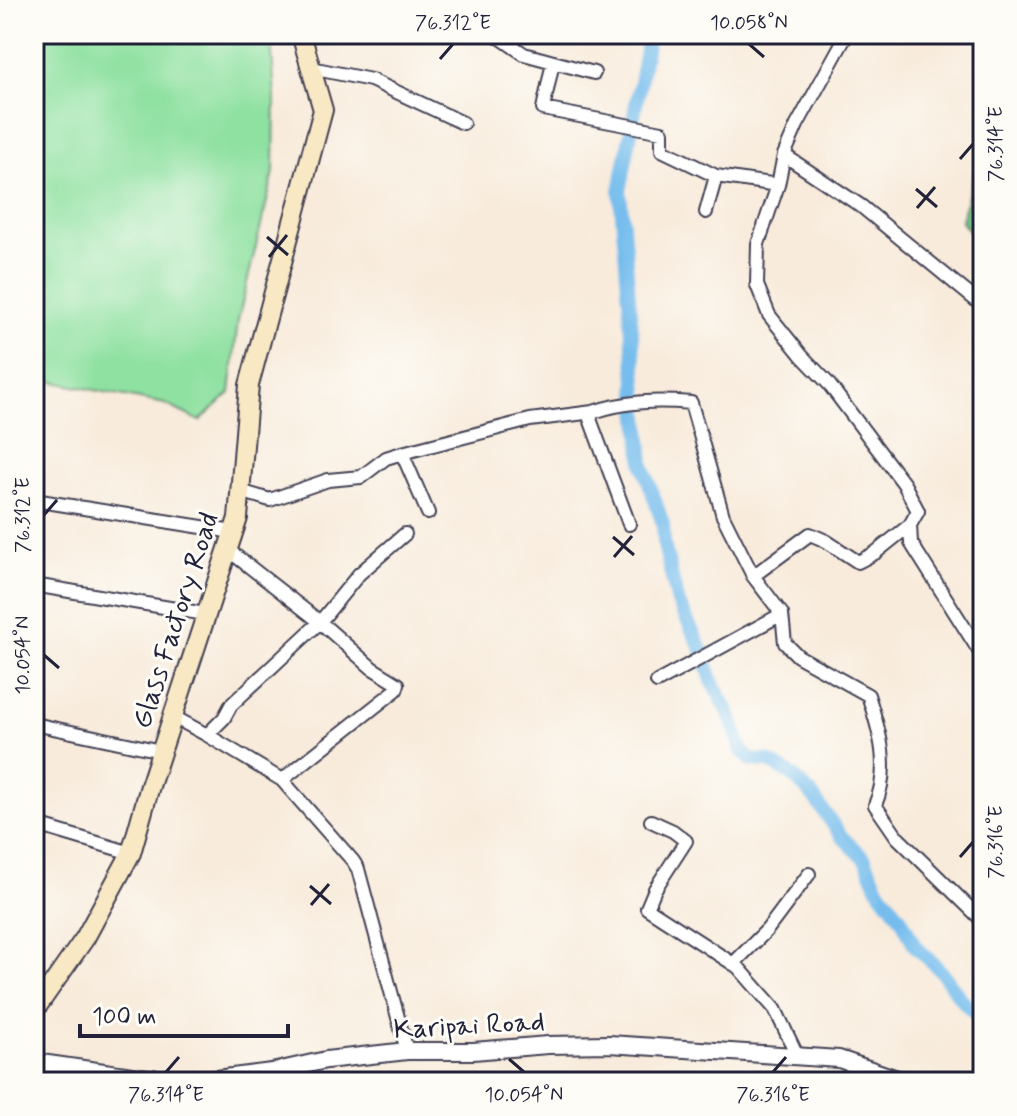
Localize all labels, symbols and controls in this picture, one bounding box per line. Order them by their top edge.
text: 76.312°E [415,10,491,37]
text: 10.058°N [710,10,788,37]
text: 76.314°E [983,106,1010,182]
text: 76.312°E [10,477,37,553]
street label: Glass Factory Road [124,508,229,734]
text: 10.054°N [10,616,37,694]
text: 76.316°E [983,805,1010,879]
scale bar [80,988,288,1038]
text: 100 m [92,1002,156,1033]
street label: Karipai Road [393,1004,546,1049]
text: 76.314°E [128,1082,204,1109]
text: 10.054°N [485,1082,563,1109]
text: 76.316°E [736,1082,810,1109]

